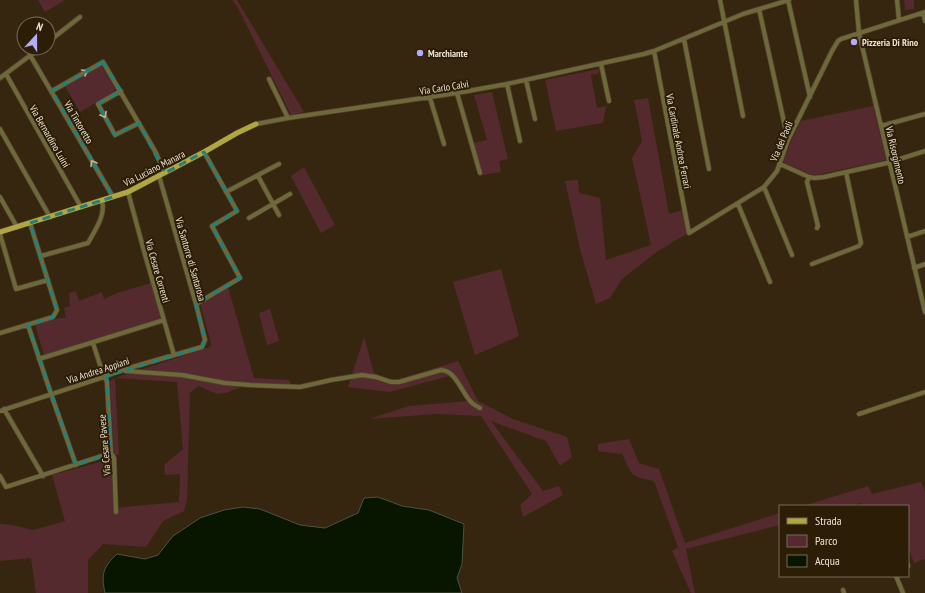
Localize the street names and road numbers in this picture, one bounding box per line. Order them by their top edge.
street label: Via Carlo Calvi [418,77,470,98]
street label: Via Cardinale Andrea Ferrari [663,92,694,190]
street label: Via Tintoretto [61,98,96,146]
street label: Via Bernardino Luini [26,102,73,170]
street label: Via dei Paoli [767,119,796,164]
street label: Via Risorgimento [882,124,908,185]
street label: Via Luciano Manara [120,147,187,190]
street label: Via Santorre di Santarosa [172,215,209,303]
street label: Via Cesare Correnti [142,237,173,304]
street label: Via Andrea Appiani [64,354,131,387]
street label: Via Cesare Pavese [95,414,114,477]

